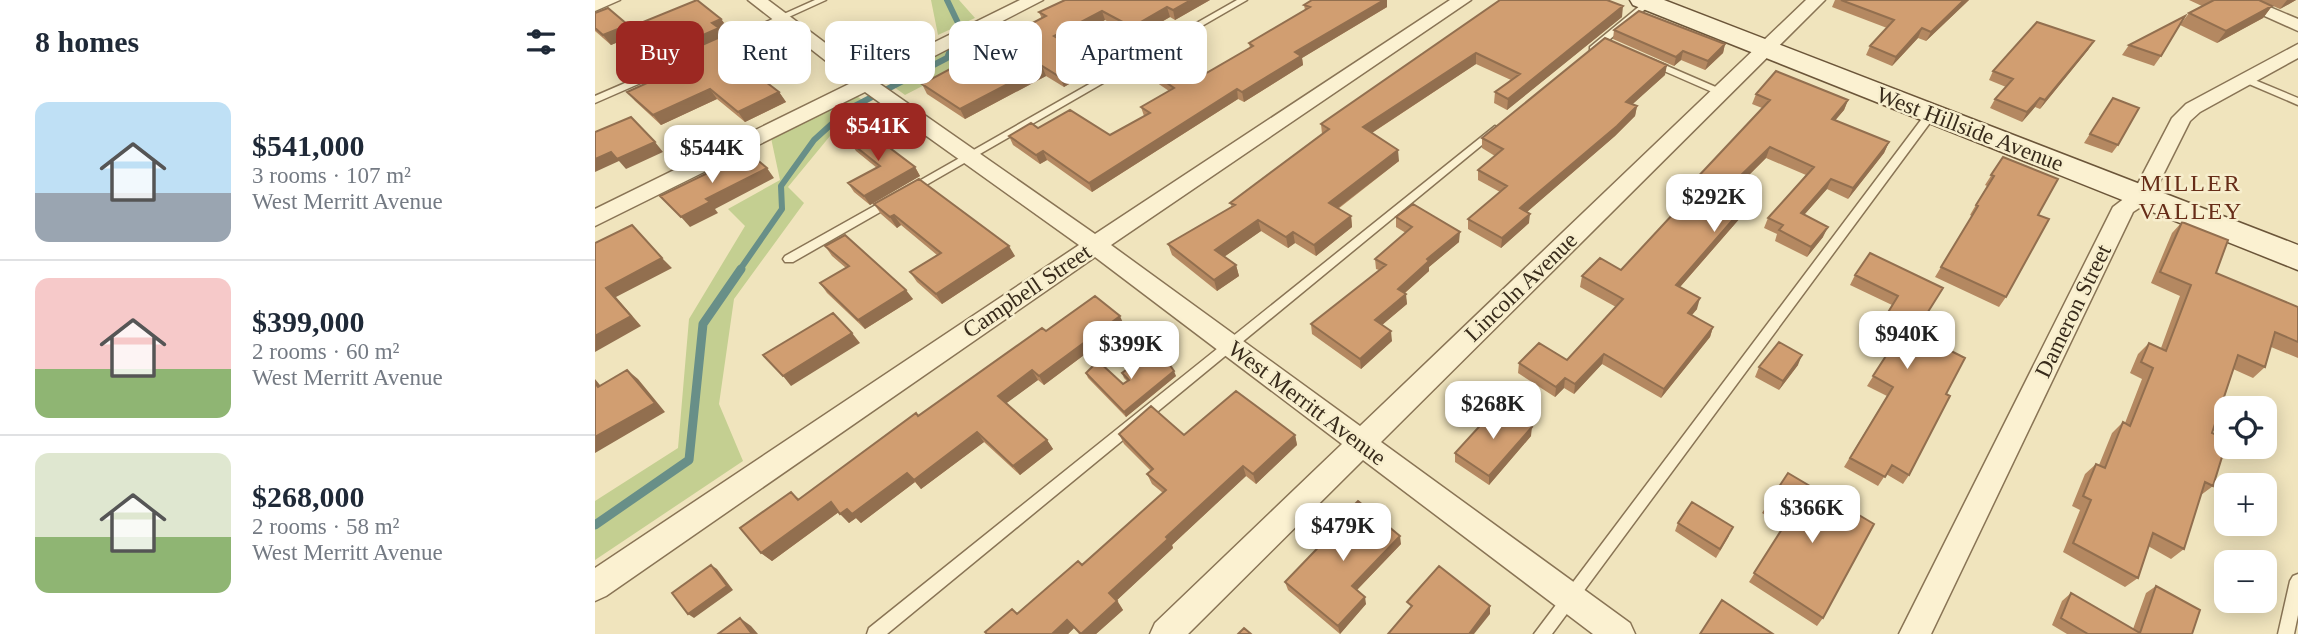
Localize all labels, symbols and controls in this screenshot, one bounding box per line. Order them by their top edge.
chip: Buy [616,21,704,84]
chip: Rent [718,21,811,84]
chip: Filters [825,21,935,84]
chip: New [949,21,1042,84]
chip: Apartment [1056,21,1207,84]
icon: filters [522,23,560,61]
text: 8 homes [35,25,139,58]
street label: West Hillside Avenue [1873,82,2067,176]
pin: $541K [829,104,927,163]
text: $541K [846,113,910,138]
pin: $544K [663,125,761,185]
text: $541,000 [252,129,365,162]
icon: home [91,130,175,214]
text: $544K [680,135,744,160]
text: 3 rooms · 107 m² [252,163,411,188]
district label: MILLER VALLEY [2139,170,2243,224]
pin: $292K [1665,174,1763,234]
text: $292K [1682,184,1746,209]
text: West Merritt Avenue [252,189,443,214]
street label: Lincoln Avenue [1460,227,1582,347]
street label: Campbell Street [958,239,1096,343]
street label: Dameron Street [2030,240,2116,382]
text: $399,000 [252,305,365,338]
icon: home [91,306,175,390]
pin: $940K [1858,312,1956,371]
text: $940K [1875,321,1939,346]
pin: $399K [1082,322,1180,381]
text: $399K [1099,331,1163,356]
street label: West Merritt Avenue [1223,336,1391,470]
text: 2 rooms · 60 m² [252,339,399,364]
text: West Merritt Avenue [252,365,443,390]
pin: $268K [1444,382,1542,441]
text: $268K [1461,391,1525,416]
map controls [2214,396,2277,613]
button: locate [2214,396,2277,459]
button: + [2214,473,2277,536]
text: $268,000 [252,480,365,513]
icon: home [91,481,175,565]
pin: $366K [1763,486,1861,545]
text: $366K [1780,495,1844,520]
pin: $479K [1294,504,1392,563]
text: $479K [1311,513,1375,538]
text: 2 rooms · 58 m² [252,514,399,539]
text: West Merritt Avenue [252,540,443,565]
button: − [2214,550,2277,613]

